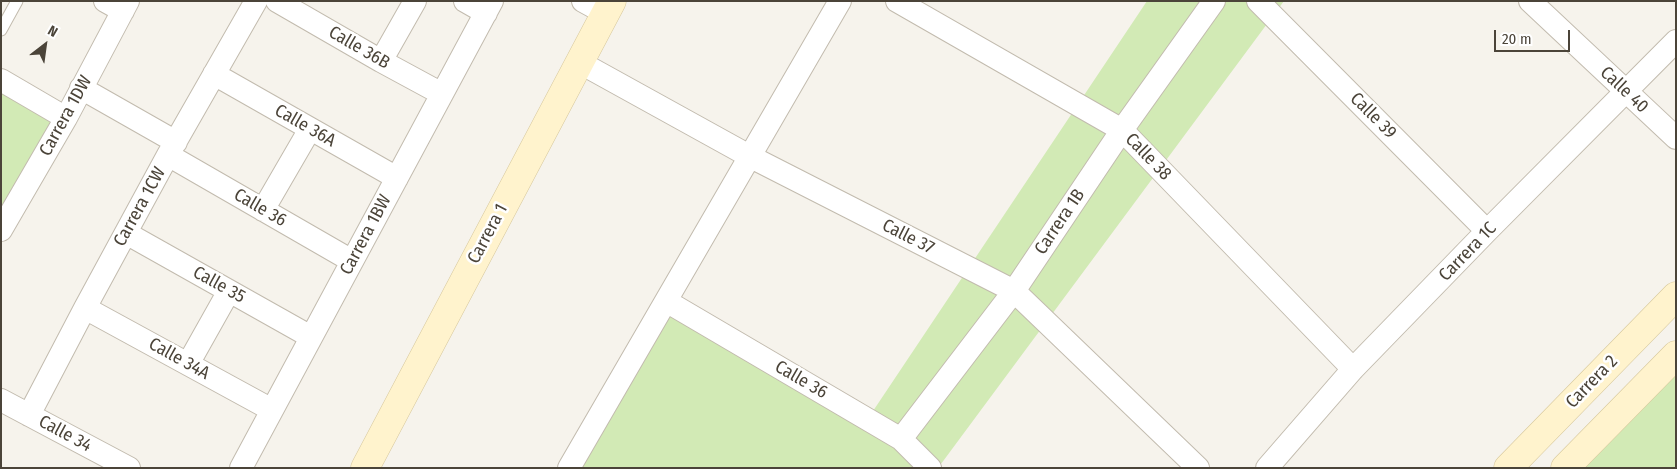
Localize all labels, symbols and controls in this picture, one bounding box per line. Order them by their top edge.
north arrow [20,20,70,70]
scale bar [1497,20,1573,52]
text: N [45,22,61,41]
street label: Calle 36B [325,22,393,74]
text: 20 m [1502,30,1532,48]
street label: Calle 40 [1595,62,1653,118]
street label: Carrera 1DW [35,72,97,160]
street label: Calle 39 [1345,88,1401,144]
street label: Calle 36A [271,100,339,152]
street label: Calle 38 [1120,129,1176,185]
street label: Carrera 1CW [109,164,171,250]
street label: Calle 36 [230,184,290,232]
street label: Carrera 1B [1030,185,1090,259]
street label: Carrera 1BW [336,191,396,279]
street label: Carrera 1 [463,200,513,268]
street label: Calle 37 [878,215,938,259]
street label: Carrera 1C [1435,218,1501,286]
street label: Calle 35 [189,262,249,308]
street label: Calle 34A [145,333,213,385]
street label: Carrera 2 [1561,351,1623,413]
street label: Calle 36 [771,356,831,404]
street label: Calle 34 [35,411,95,457]

